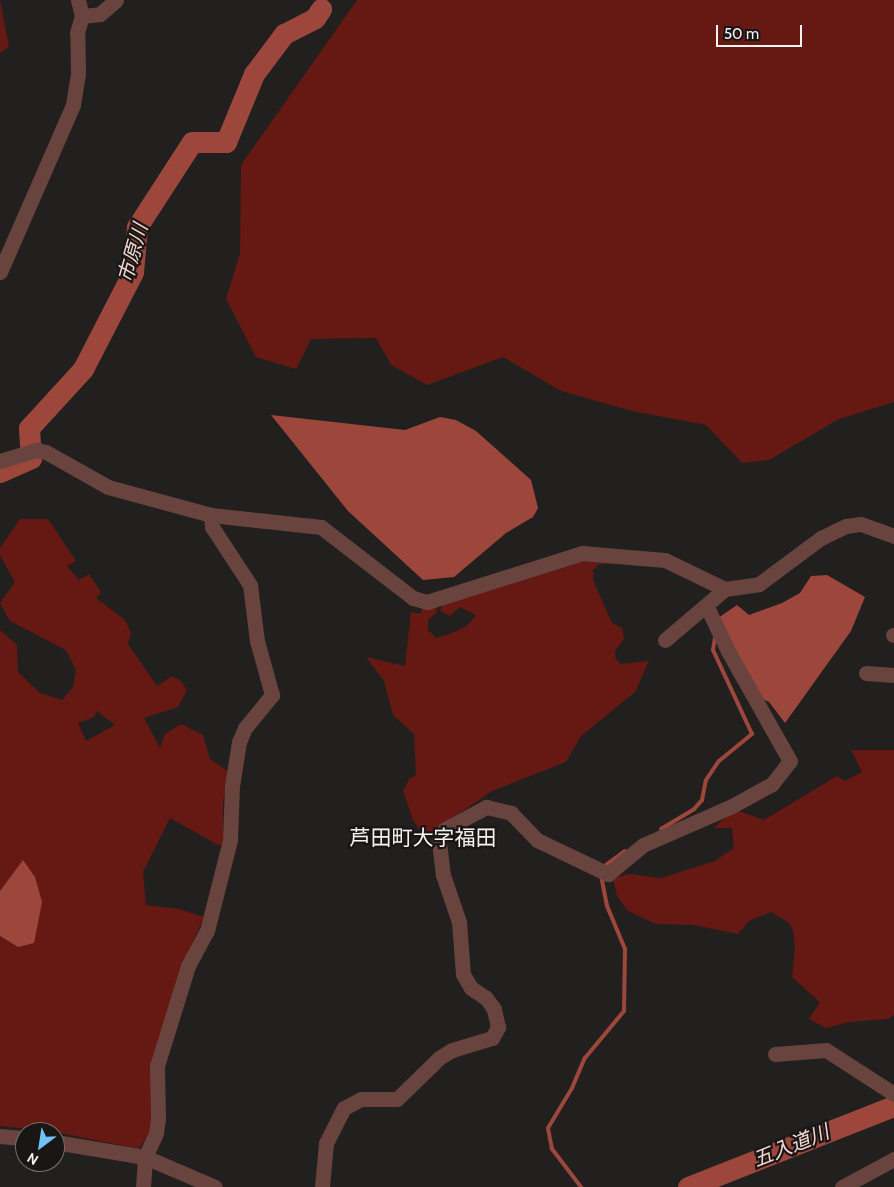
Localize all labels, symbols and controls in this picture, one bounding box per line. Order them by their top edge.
scale bar [719,15,805,47]
text: 50 m [724,25,759,43]
water label: 市原川 [113,221,153,285]
district label: 芦田町大字福田 [350,825,496,851]
water label: 五入道川 [749,1120,833,1172]
north arrow [15,1122,65,1172]
text: N [24,1149,42,1169]

